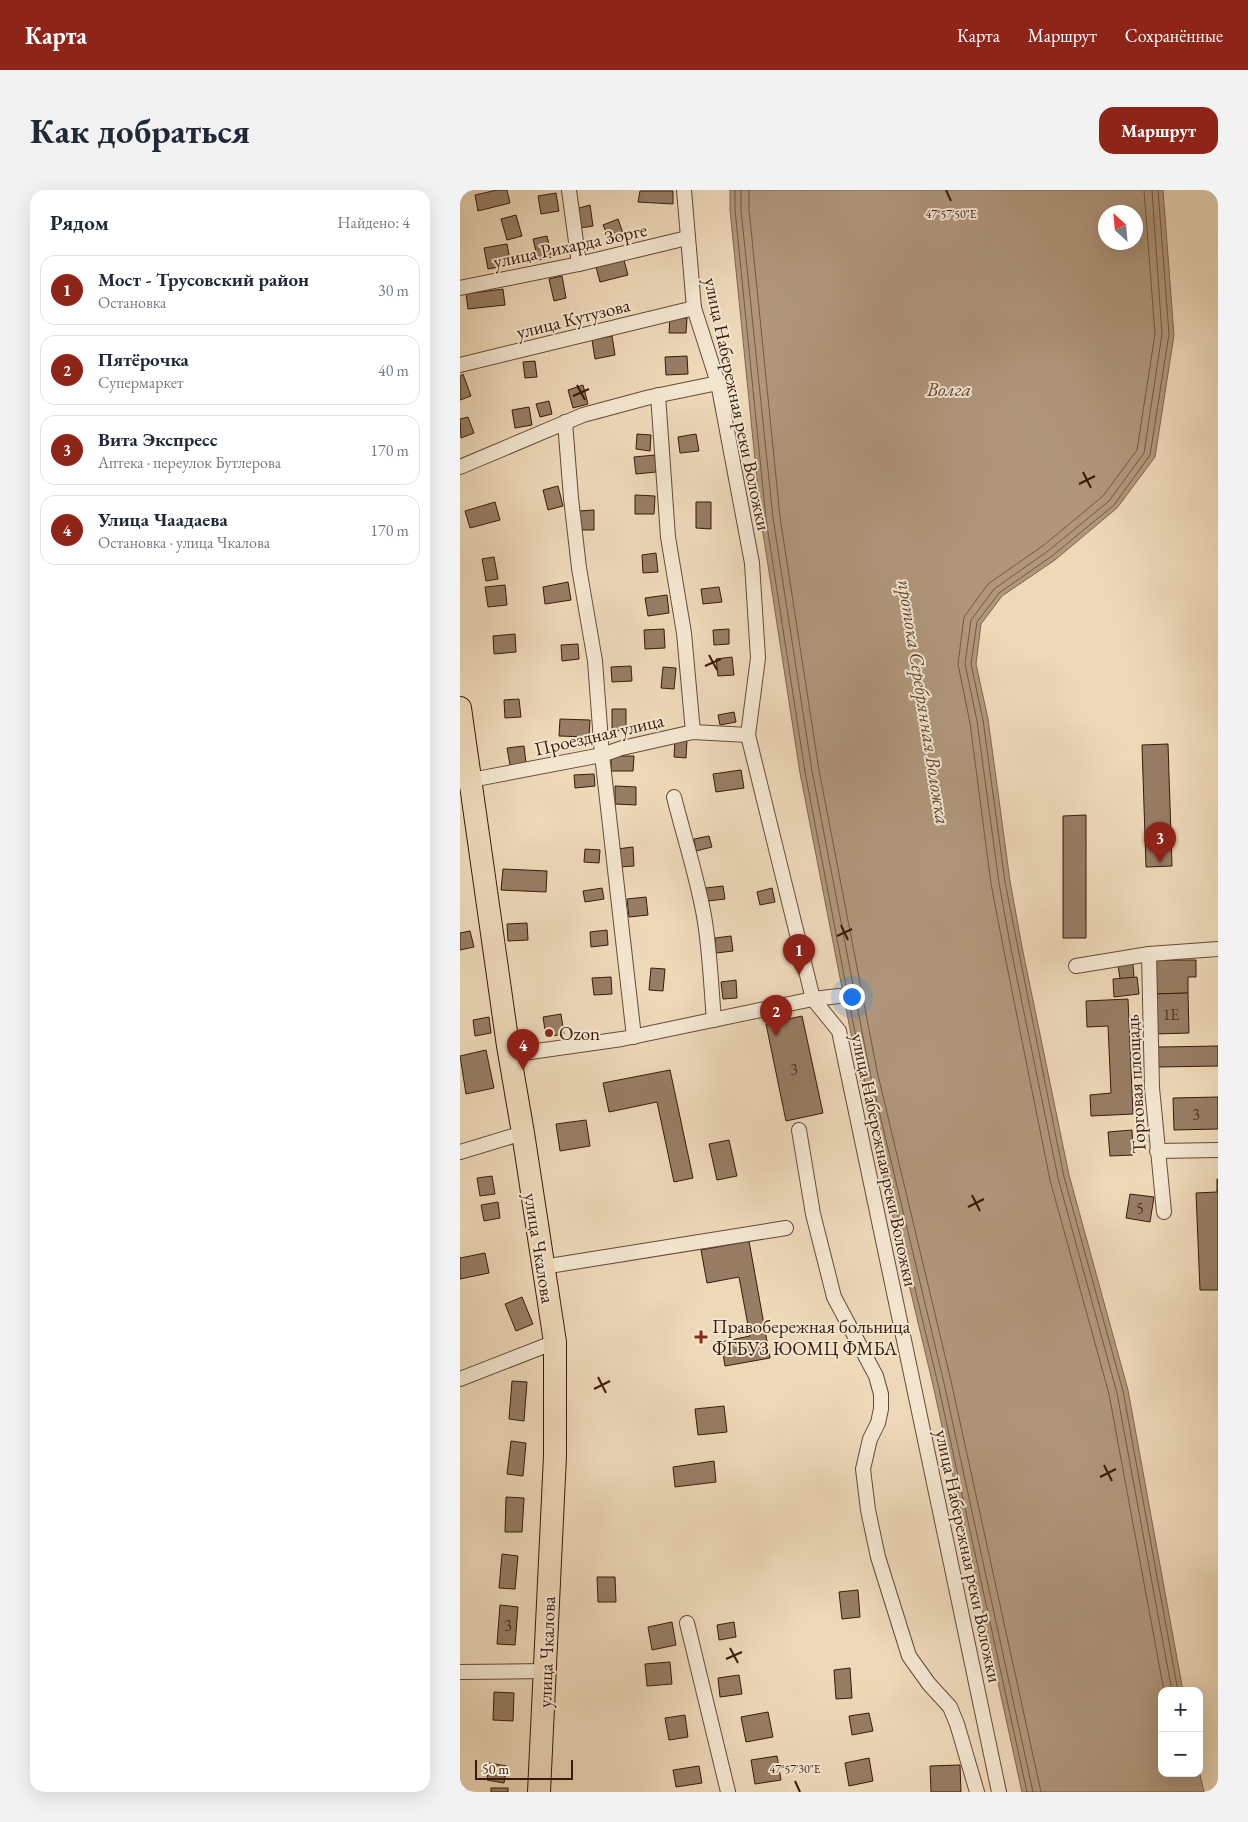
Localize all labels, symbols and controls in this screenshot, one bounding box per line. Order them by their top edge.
text: Карта [25,20,87,51]
text: Карта [957,24,1000,47]
text: Маршрут [1028,24,1097,47]
text: Сохранённые [1125,24,1223,47]
button: Маршрут [1099,107,1218,154]
text: Как добраться [30,108,250,153]
north arrow [1098,205,1143,250]
text: 47°57'50"E [925,206,977,222]
text: Рядом [50,209,109,236]
text: Найдено: 4 [338,212,410,233]
street label: улица Рихарда Зорге [491,217,649,274]
text: Мост - Трусовский район [98,267,309,292]
street label: улица Набережная реки Воложки [698,275,777,533]
text: 1 [63,280,71,301]
text: 30 m [378,280,409,301]
text: Остановка [98,292,167,313]
street label: улица Кутузова [514,292,633,345]
text: Пятёрочка [98,347,189,372]
text: 2 [63,360,71,381]
text: 40 m [378,360,409,381]
text: Супермаркет [98,372,184,393]
water label: Волга [926,376,971,402]
text: Вита Экспресс [98,427,218,452]
text: 3 [63,440,71,461]
text: 170 m [370,440,409,461]
text: Аптека · переулок Бутлерова [98,452,281,473]
text: Улица Чаадаева [98,507,228,532]
text: 4 [63,520,71,541]
text: 170 m [370,520,409,541]
text: Остановка · улица Чкалова [98,532,270,553]
water label: протока Серебрянная Воложка [892,578,956,826]
street label: Проездная улица [532,707,667,762]
pin: 3 [1144,822,1176,863]
pin: 1 [783,934,815,975]
your location [839,984,865,1010]
pin: 2 [760,995,792,1036]
house number: 1Е [1163,1004,1179,1025]
street label: Торговая площадь [1119,1013,1152,1154]
place label: Ozon [559,1021,600,1046]
marker: Ozon [543,1027,555,1039]
pin: 4 [507,1029,539,1070]
street label: улица Набережная реки Воложки [845,1031,924,1289]
house number: 3 [790,1059,798,1080]
house number: 3 [1192,1104,1200,1125]
street label: улица Чкалова [518,1191,561,1306]
house number: 5 [1136,1198,1144,1219]
place label: Правобережная больница ФГБУЗ ЮОМЦ ФМБА [712,1314,911,1361]
marker: Правобережная больница ФГБУЗ ЮОМЦ ФМБА [694,1330,708,1344]
street label: улица Набережная реки Воложки [929,1427,1008,1685]
street label: улица Чкалова [532,1595,561,1708]
house number: 3 [504,1615,512,1636]
map controls [1158,1687,1203,1777]
button: + [1158,1687,1203,1732]
button: − [1158,1732,1203,1777]
scale bar [475,1757,572,1780]
text: 50 m [482,1760,509,1778]
text: 47°57'30"E [769,1761,821,1777]

